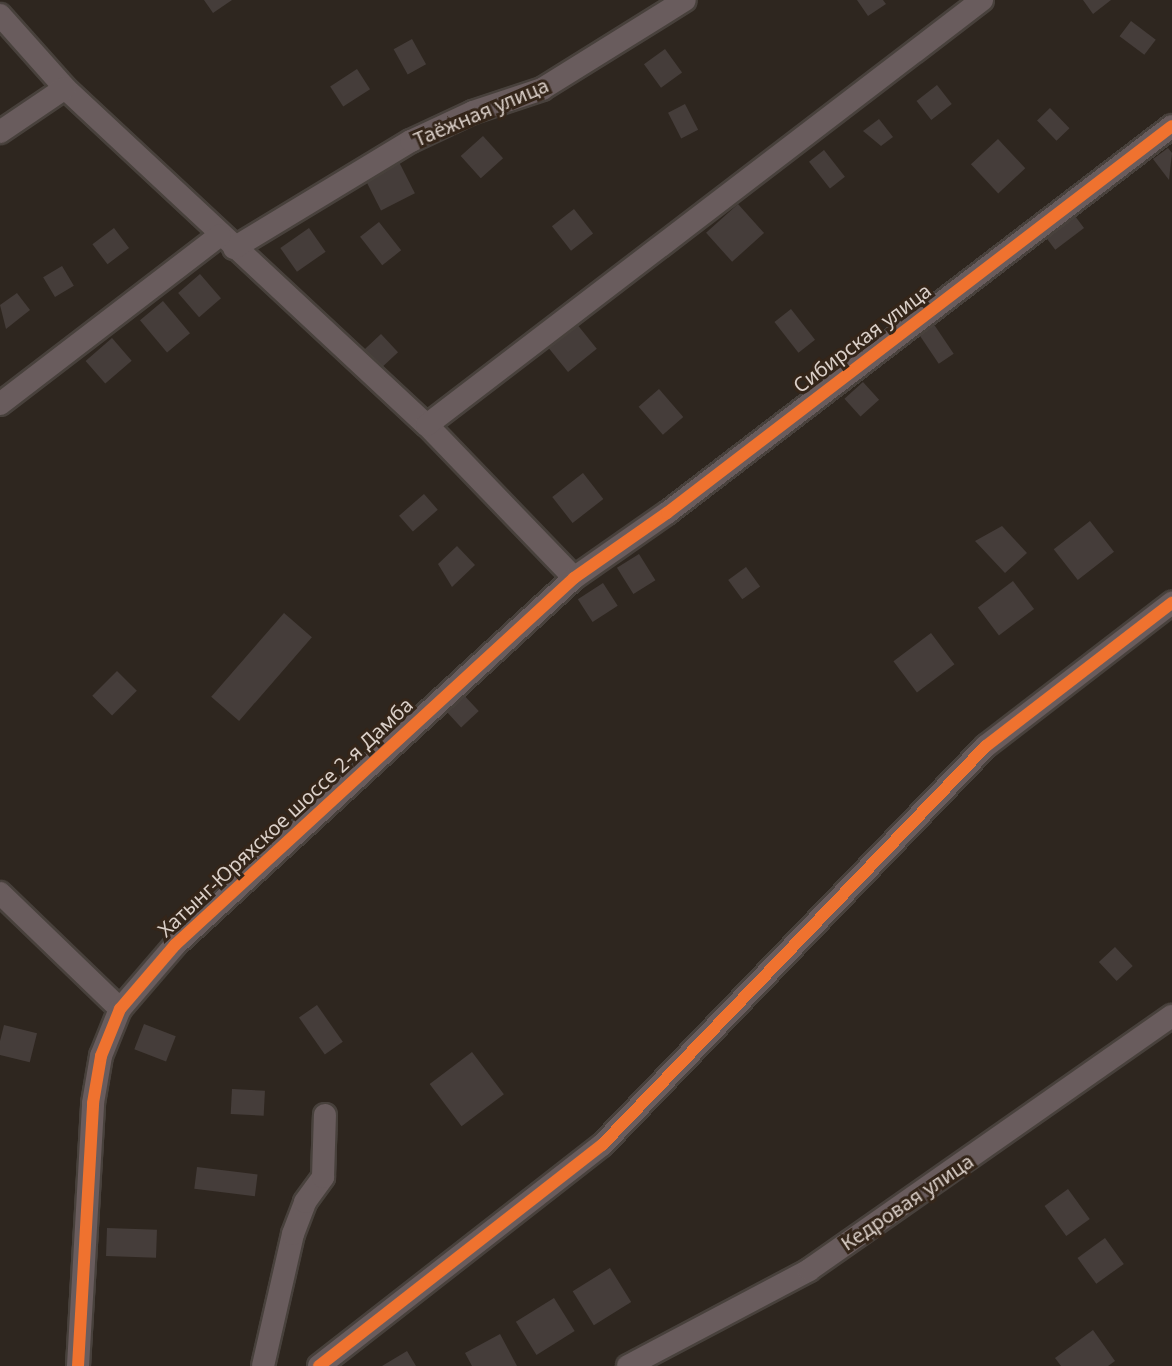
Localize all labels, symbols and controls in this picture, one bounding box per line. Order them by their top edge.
street label: Таёжная улица [410,73,552,151]
street label: Сибирская улица [788,278,936,398]
street label: Хатынг-Юряхское шоссе 2-я Дамба [153,692,417,942]
street label: Кедровая улица [836,1149,978,1255]

